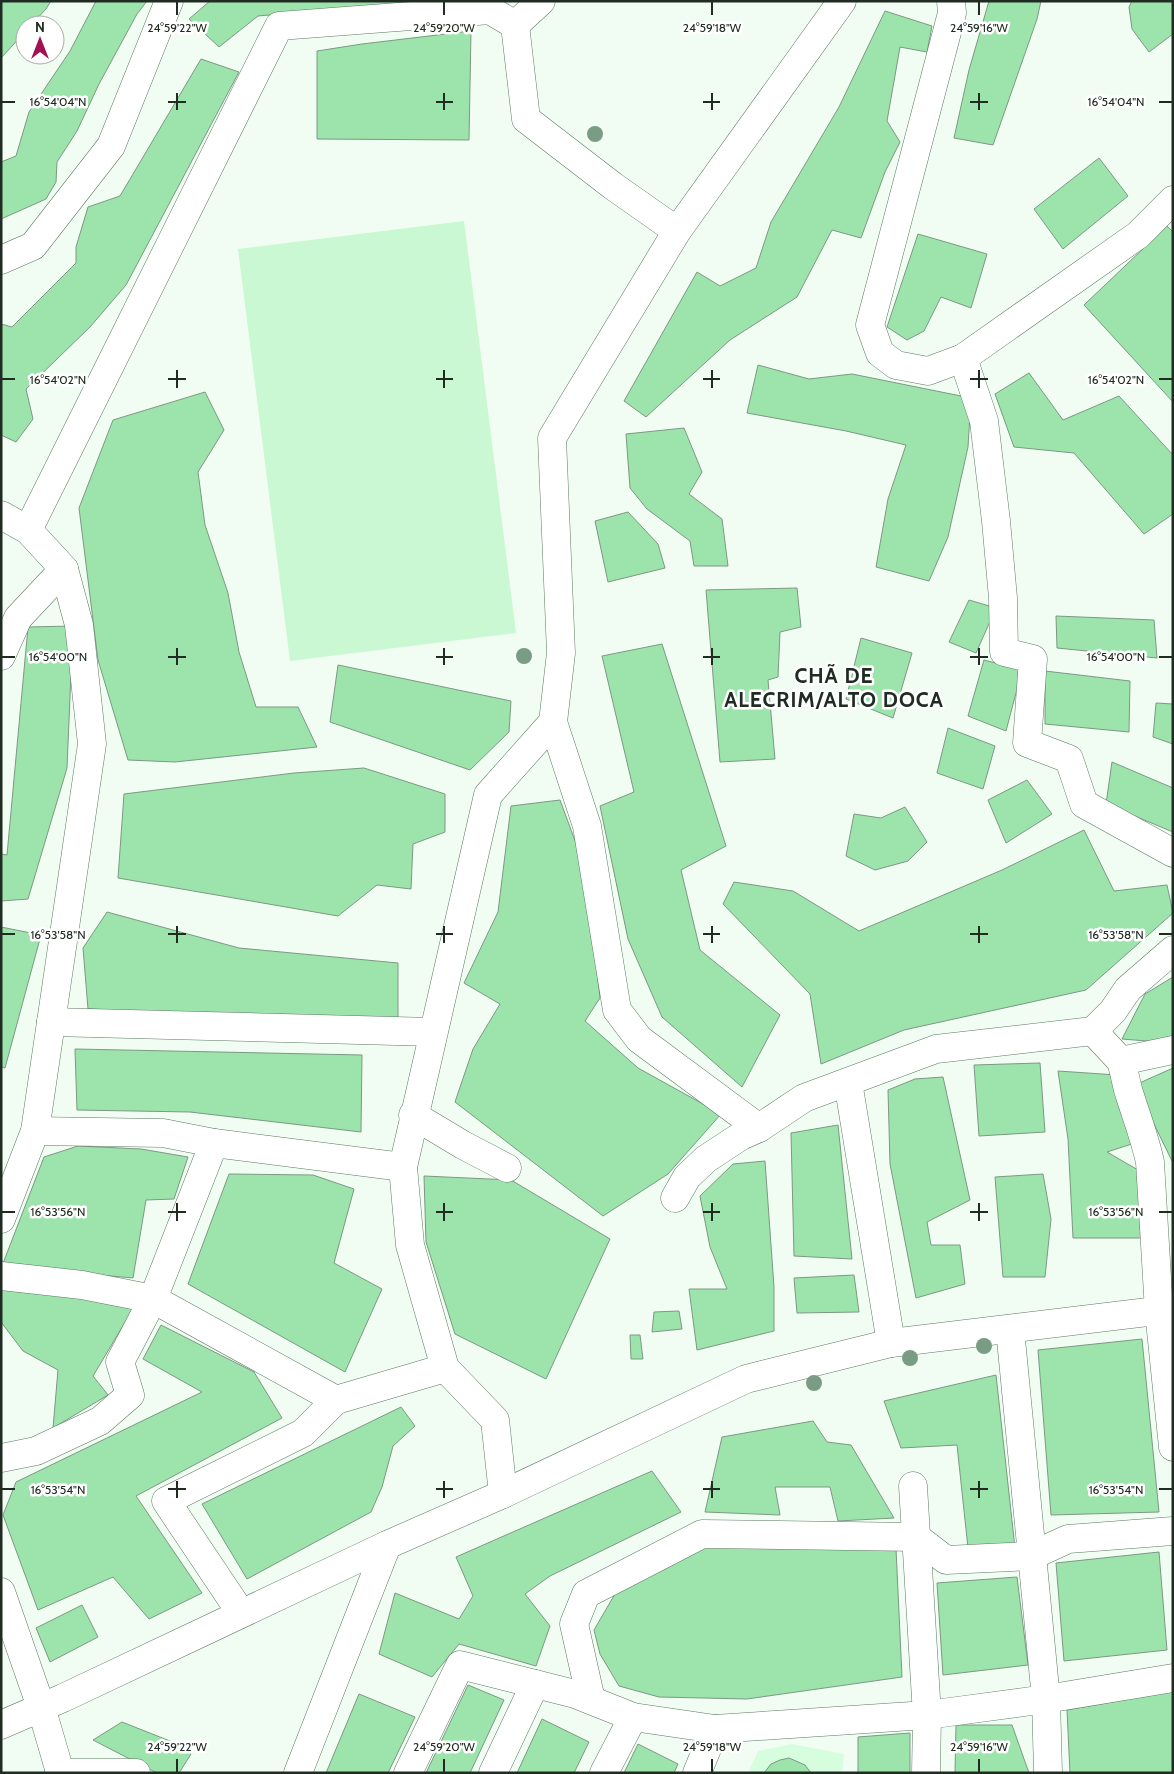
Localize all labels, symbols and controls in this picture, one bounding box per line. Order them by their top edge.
north arrow [15,15,65,65]
text: N [35,18,45,36]
text: 24°59'22"W [147,20,208,35]
text: 24°59'20"W [413,20,476,35]
text: 24°59'18"W [683,20,742,35]
text: 24°59'16"W [950,20,1009,35]
text: 16°54'04"N [30,94,86,109]
text: 16°54'04"N [1088,94,1144,109]
text: 16°54'02"N [30,372,86,387]
text: 16°54'02"N [1088,372,1144,387]
text: 16°54'00"N [29,649,87,664]
text: 16°54'00"N [1087,649,1145,664]
district label: CHÃ DE ALECRIM/ALTO DOCA [724,663,944,712]
text: 16°53'58"N [30,927,86,942]
text: 16°53'58"N [1088,927,1144,942]
text: 16°53'56"N [31,1204,85,1219]
text: 16°53'56"N [1089,1204,1143,1219]
text: 16°53'54"N [31,1482,85,1497]
text: 16°53'54"N [1089,1482,1143,1497]
text: 24°59'22"W [147,1739,208,1754]
text: 24°59'20"W [413,1739,476,1754]
text: 24°59'18"W [683,1739,742,1754]
text: 24°59'16"W [950,1739,1009,1754]

